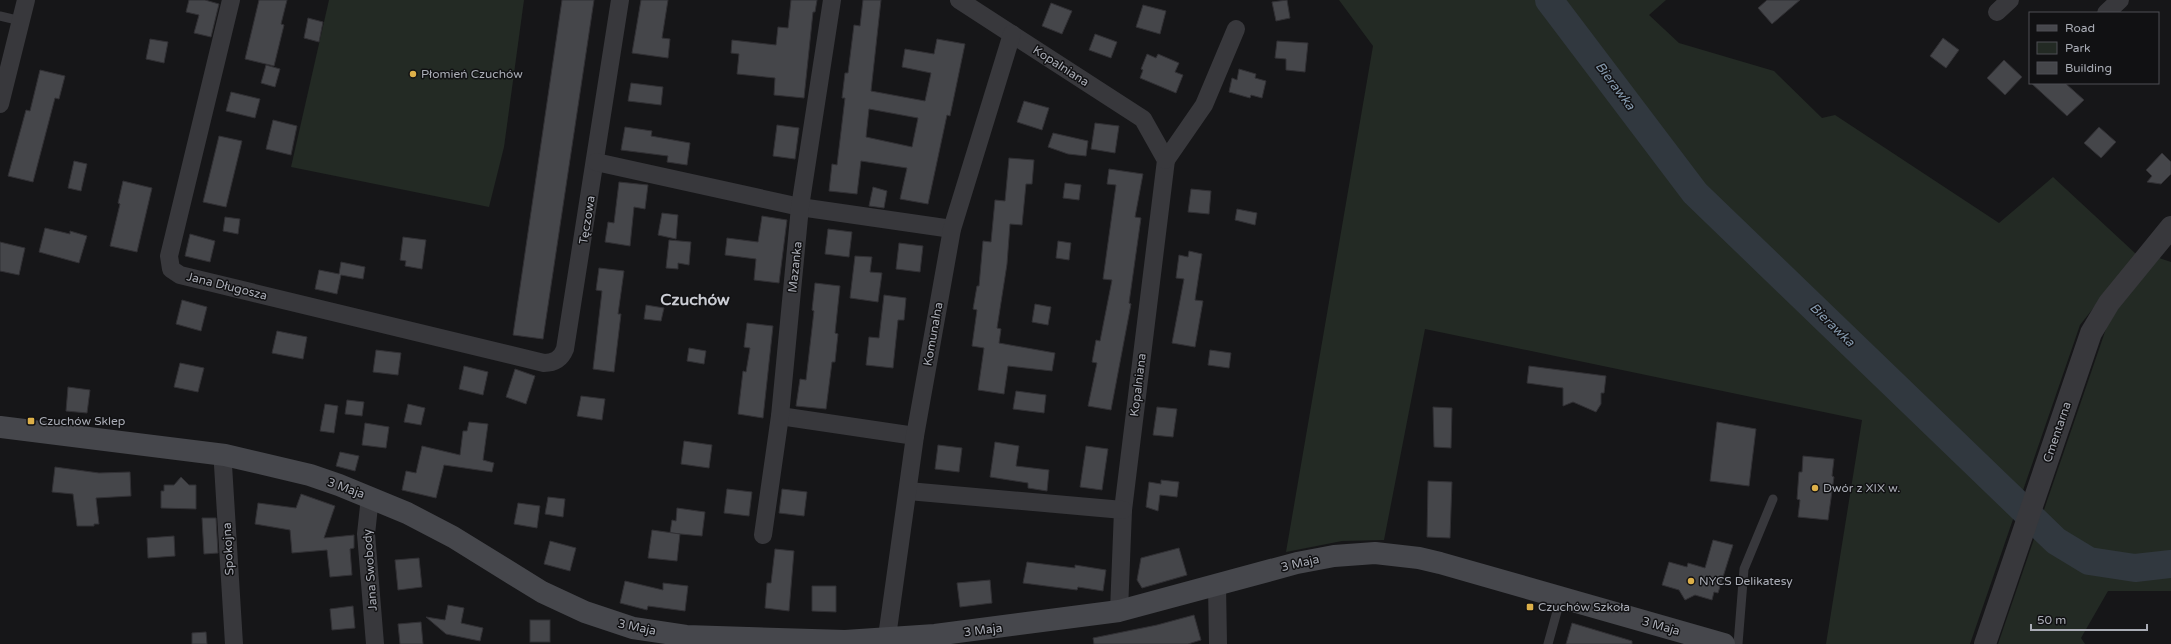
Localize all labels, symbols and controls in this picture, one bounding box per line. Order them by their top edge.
legend [2029,12,2159,84]
text: Road [2065,21,2095,35]
text: Park [2065,41,2091,55]
street label: Kopalniana [1030,43,1092,89]
water label: Bierawka [1592,59,1639,114]
text: Building [2065,61,2112,75]
place label: Płomień Czuchów [421,67,523,81]
marker: Płomień Czuchów [408,69,418,79]
street label: Tęczowa [576,195,598,245]
street label: Mazanka [785,241,805,293]
street label: Jana Długosza [185,269,269,303]
district label: Czuchów [660,290,730,310]
water label: Bierawka [1806,300,1858,351]
street label: Komunalna [920,301,946,367]
street label: Kopalniana [1127,353,1149,417]
street label: Cmentarna [2040,400,2074,464]
place label: Czuchów Sklep [39,414,125,428]
marker: Czuchów Sklep [26,416,36,426]
street label: 3 Maja [325,475,367,501]
place label: Dwór z XIX w. [1823,481,1900,495]
marker: Dwór z XIX w. [1810,483,1820,493]
street label: Spokojna [220,522,236,576]
street label: Jana Swobody [360,528,380,611]
street label: 3 Maja [1280,552,1320,574]
place label: NYCS Delikatesy [1699,574,1793,588]
marker: NYCS Delikatesy [1686,576,1696,586]
place label: Czuchów Szkoła [1538,600,1630,614]
marker: Czuchów Szkoła [1525,602,1535,612]
scale bar [2031,606,2147,632]
text: 50 m [2037,613,2066,627]
street label: 3 Maja [1640,614,1682,638]
street label: 3 Maja [617,616,657,638]
street label: 3 Maja [963,621,1003,639]

